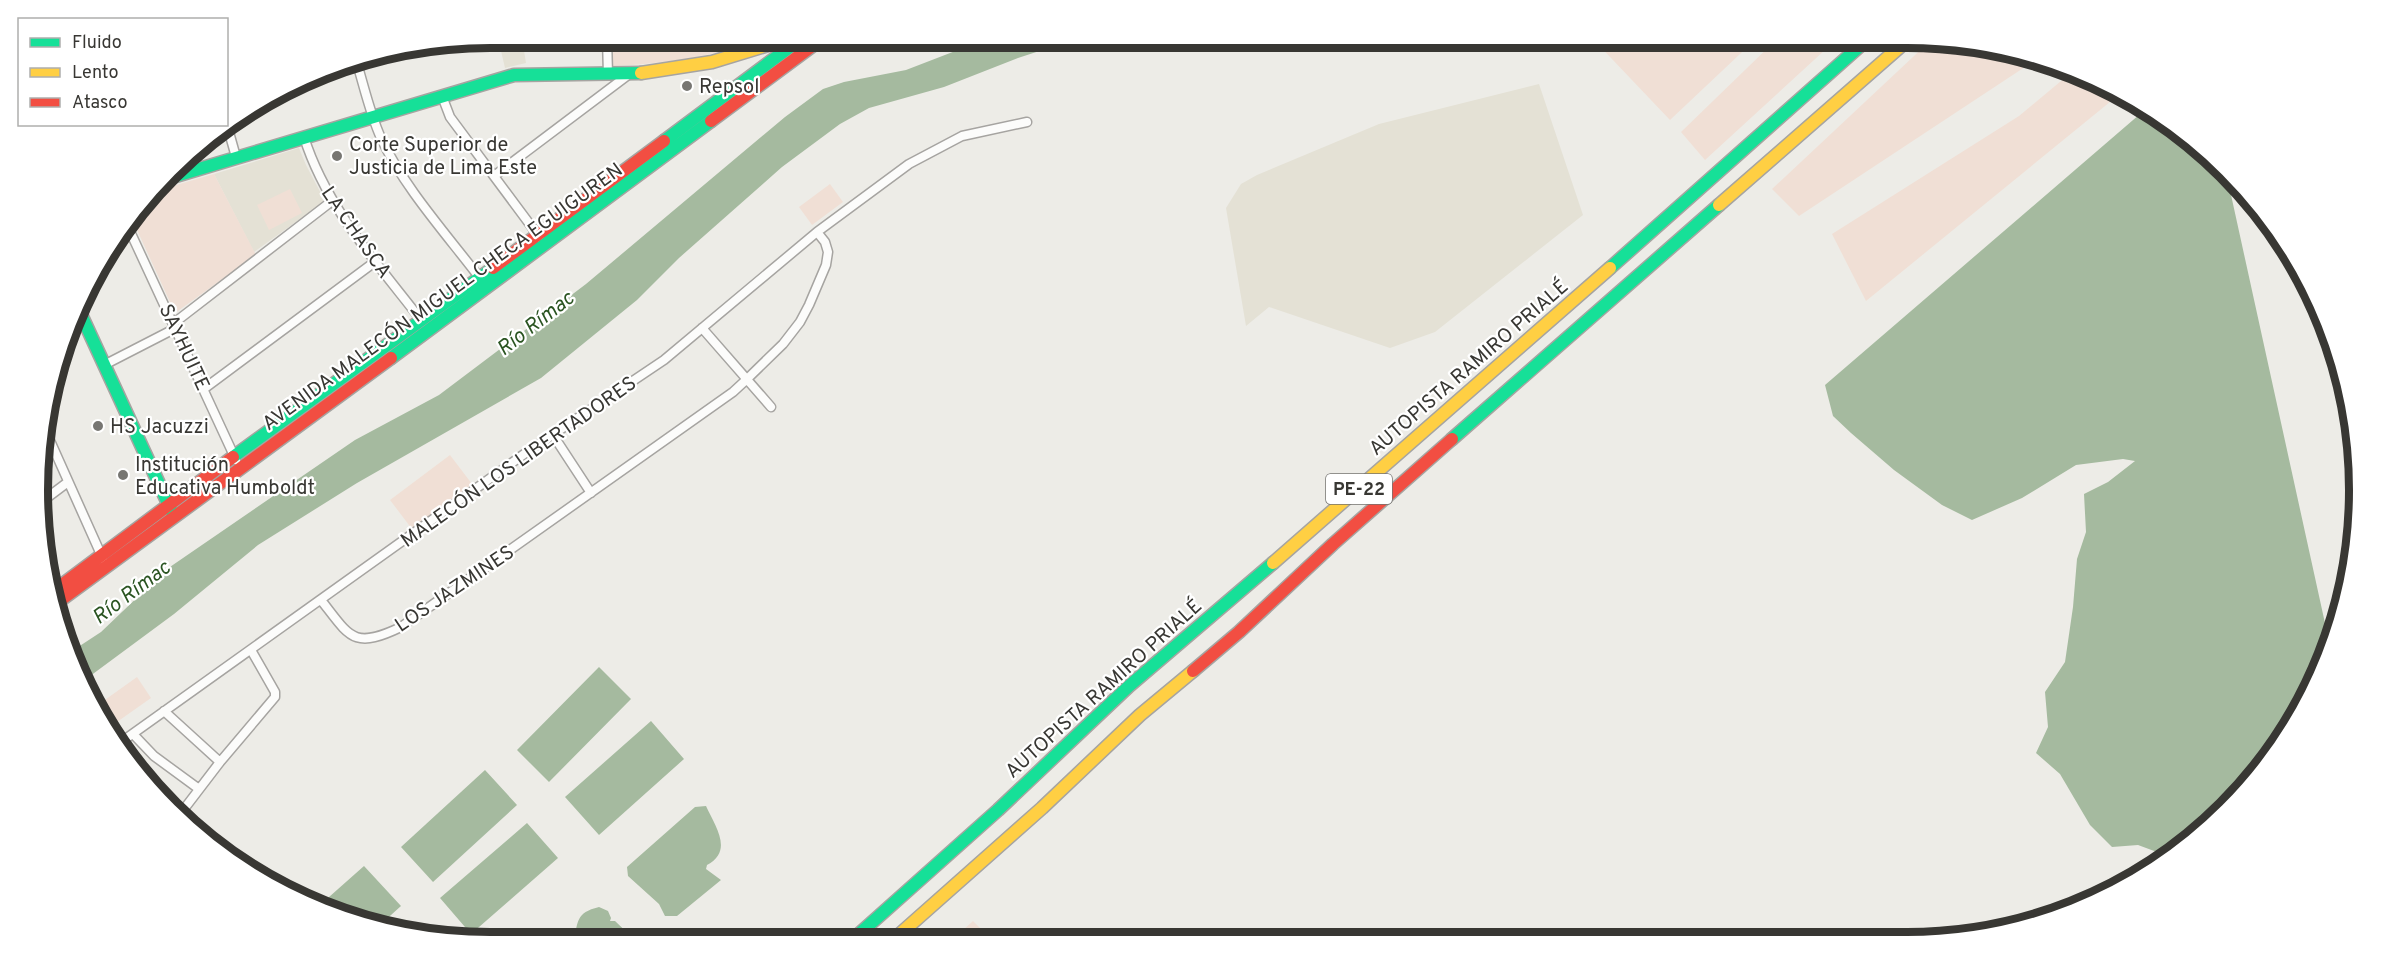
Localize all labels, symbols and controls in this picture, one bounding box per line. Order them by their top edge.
legend [18,18,228,126]
text: Fluido [72,32,122,55]
text: Lento [72,62,118,85]
place label: Repsol [699,75,759,101]
marker: Repsol [680,79,694,93]
text: Atasco [72,92,128,115]
place label: Corte Superior de Justicia de Lima Este [349,133,537,182]
marker: Corte Superior de Justicia de Lima Este [330,149,344,163]
street label: AVENIDA MALECÓN MIGUEL CHECA EGUIGUREN [256,156,629,437]
street label: LA CHASCA [314,182,397,284]
street label: AUTOPISTA RAMIRO PRIALÉ [1363,273,1575,462]
water label: Río Rímac [492,285,581,363]
street label: SAYHUITE [152,300,215,395]
street label: MALECÓN LOS LIBERTADORES [395,369,642,554]
place label: HS Jacuzzi [110,415,209,441]
marker: HS Jacuzzi [91,419,105,433]
place label: Institución Educativa Humboldt [135,453,315,502]
marker: Institución Educativa Humboldt [116,468,130,482]
road number: PE-22 [1326,474,1392,504]
street label: LOS JAZMINES [390,540,520,639]
water label: Río Rímac [87,554,177,631]
street label: AUTOPISTA RAMIRO PRIALÉ [999,593,1208,785]

